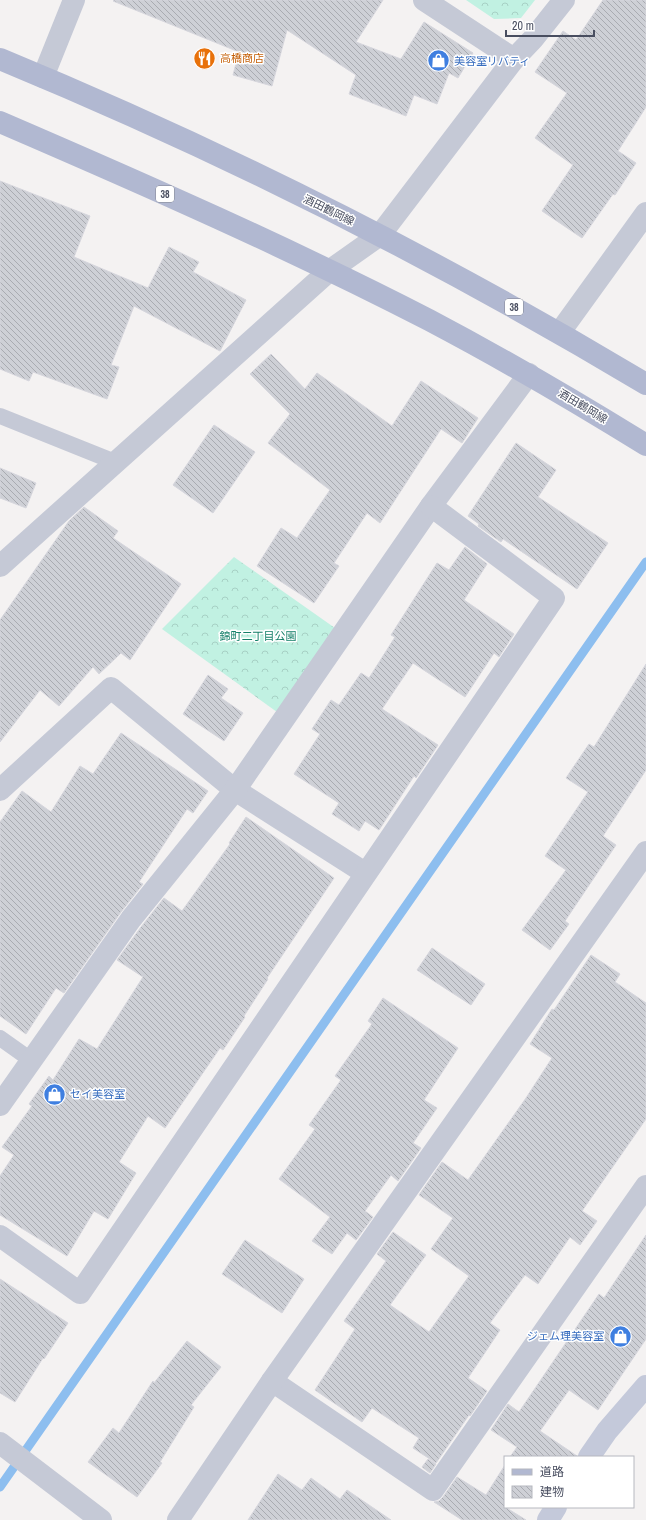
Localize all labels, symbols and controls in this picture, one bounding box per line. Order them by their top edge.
scale bar [506,12,594,38]
text: 20 m [512,18,534,34]
restaurant icon: 高橋商店 [192,45,218,71]
shop icon: 美容室リバティ [426,48,452,74]
place label: 高橋商店 [220,51,264,65]
place label: 美容室リバティ [454,54,530,68]
road number: 38 [156,186,174,202]
street label: 酒田鶴岡線 [301,192,357,228]
road number: 38 [505,299,523,315]
street label: 酒田鶴岡線 [556,386,610,426]
park label: 錦町二丁目公園 [220,629,297,643]
shop icon: セイ美容室 [41,1081,67,1107]
place label: セイ美容室 [70,1087,125,1101]
shop icon: ジェム理美容室 [607,1323,633,1349]
place label: ジェム理美容室 [527,1329,604,1343]
legend [504,1456,634,1508]
text: 道路 [540,1464,564,1480]
text: 建物 [540,1484,564,1500]

